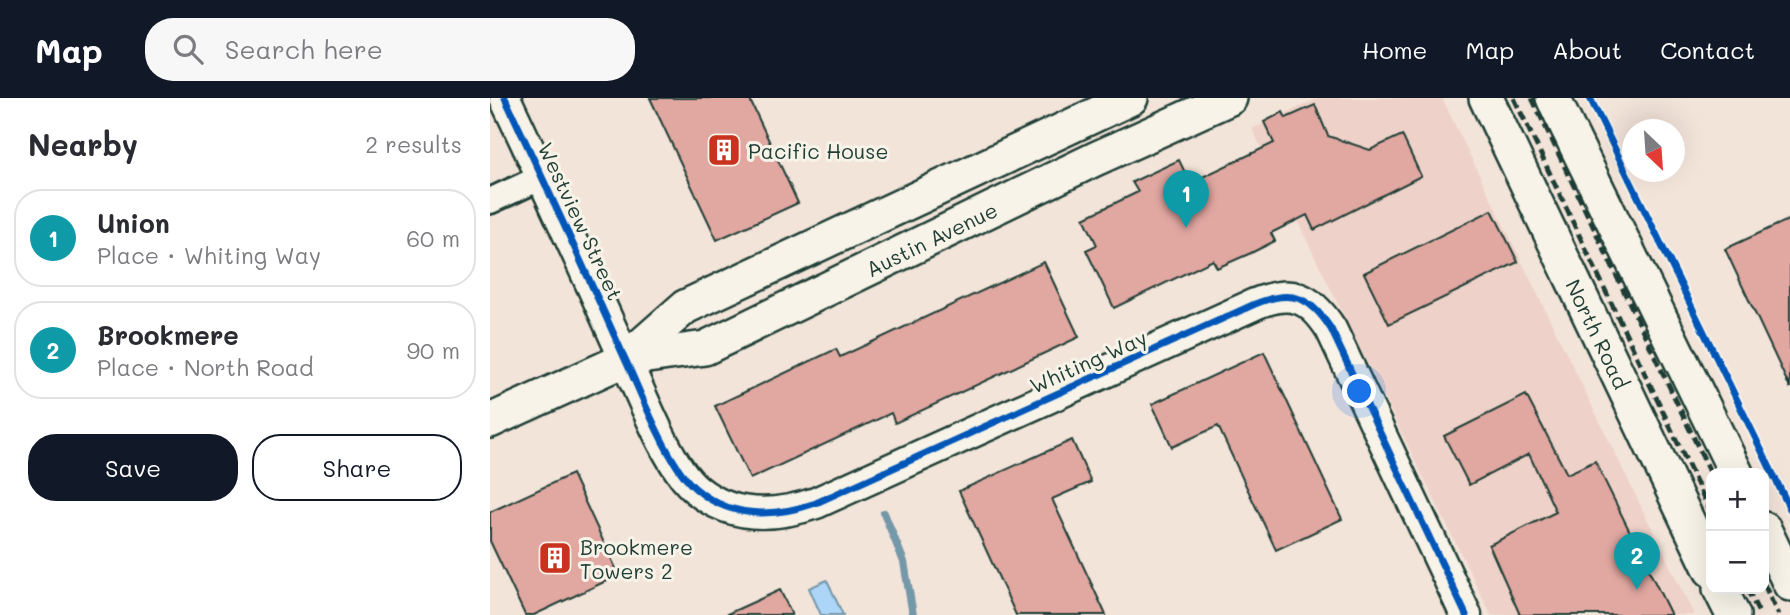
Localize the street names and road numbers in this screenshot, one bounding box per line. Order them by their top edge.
street label: Westview Street [533,138,629,304]
street label: Austin Avenue [861,195,1001,282]
street label: North Road [1561,274,1636,393]
street label: Whiting Way [1025,323,1151,399]

